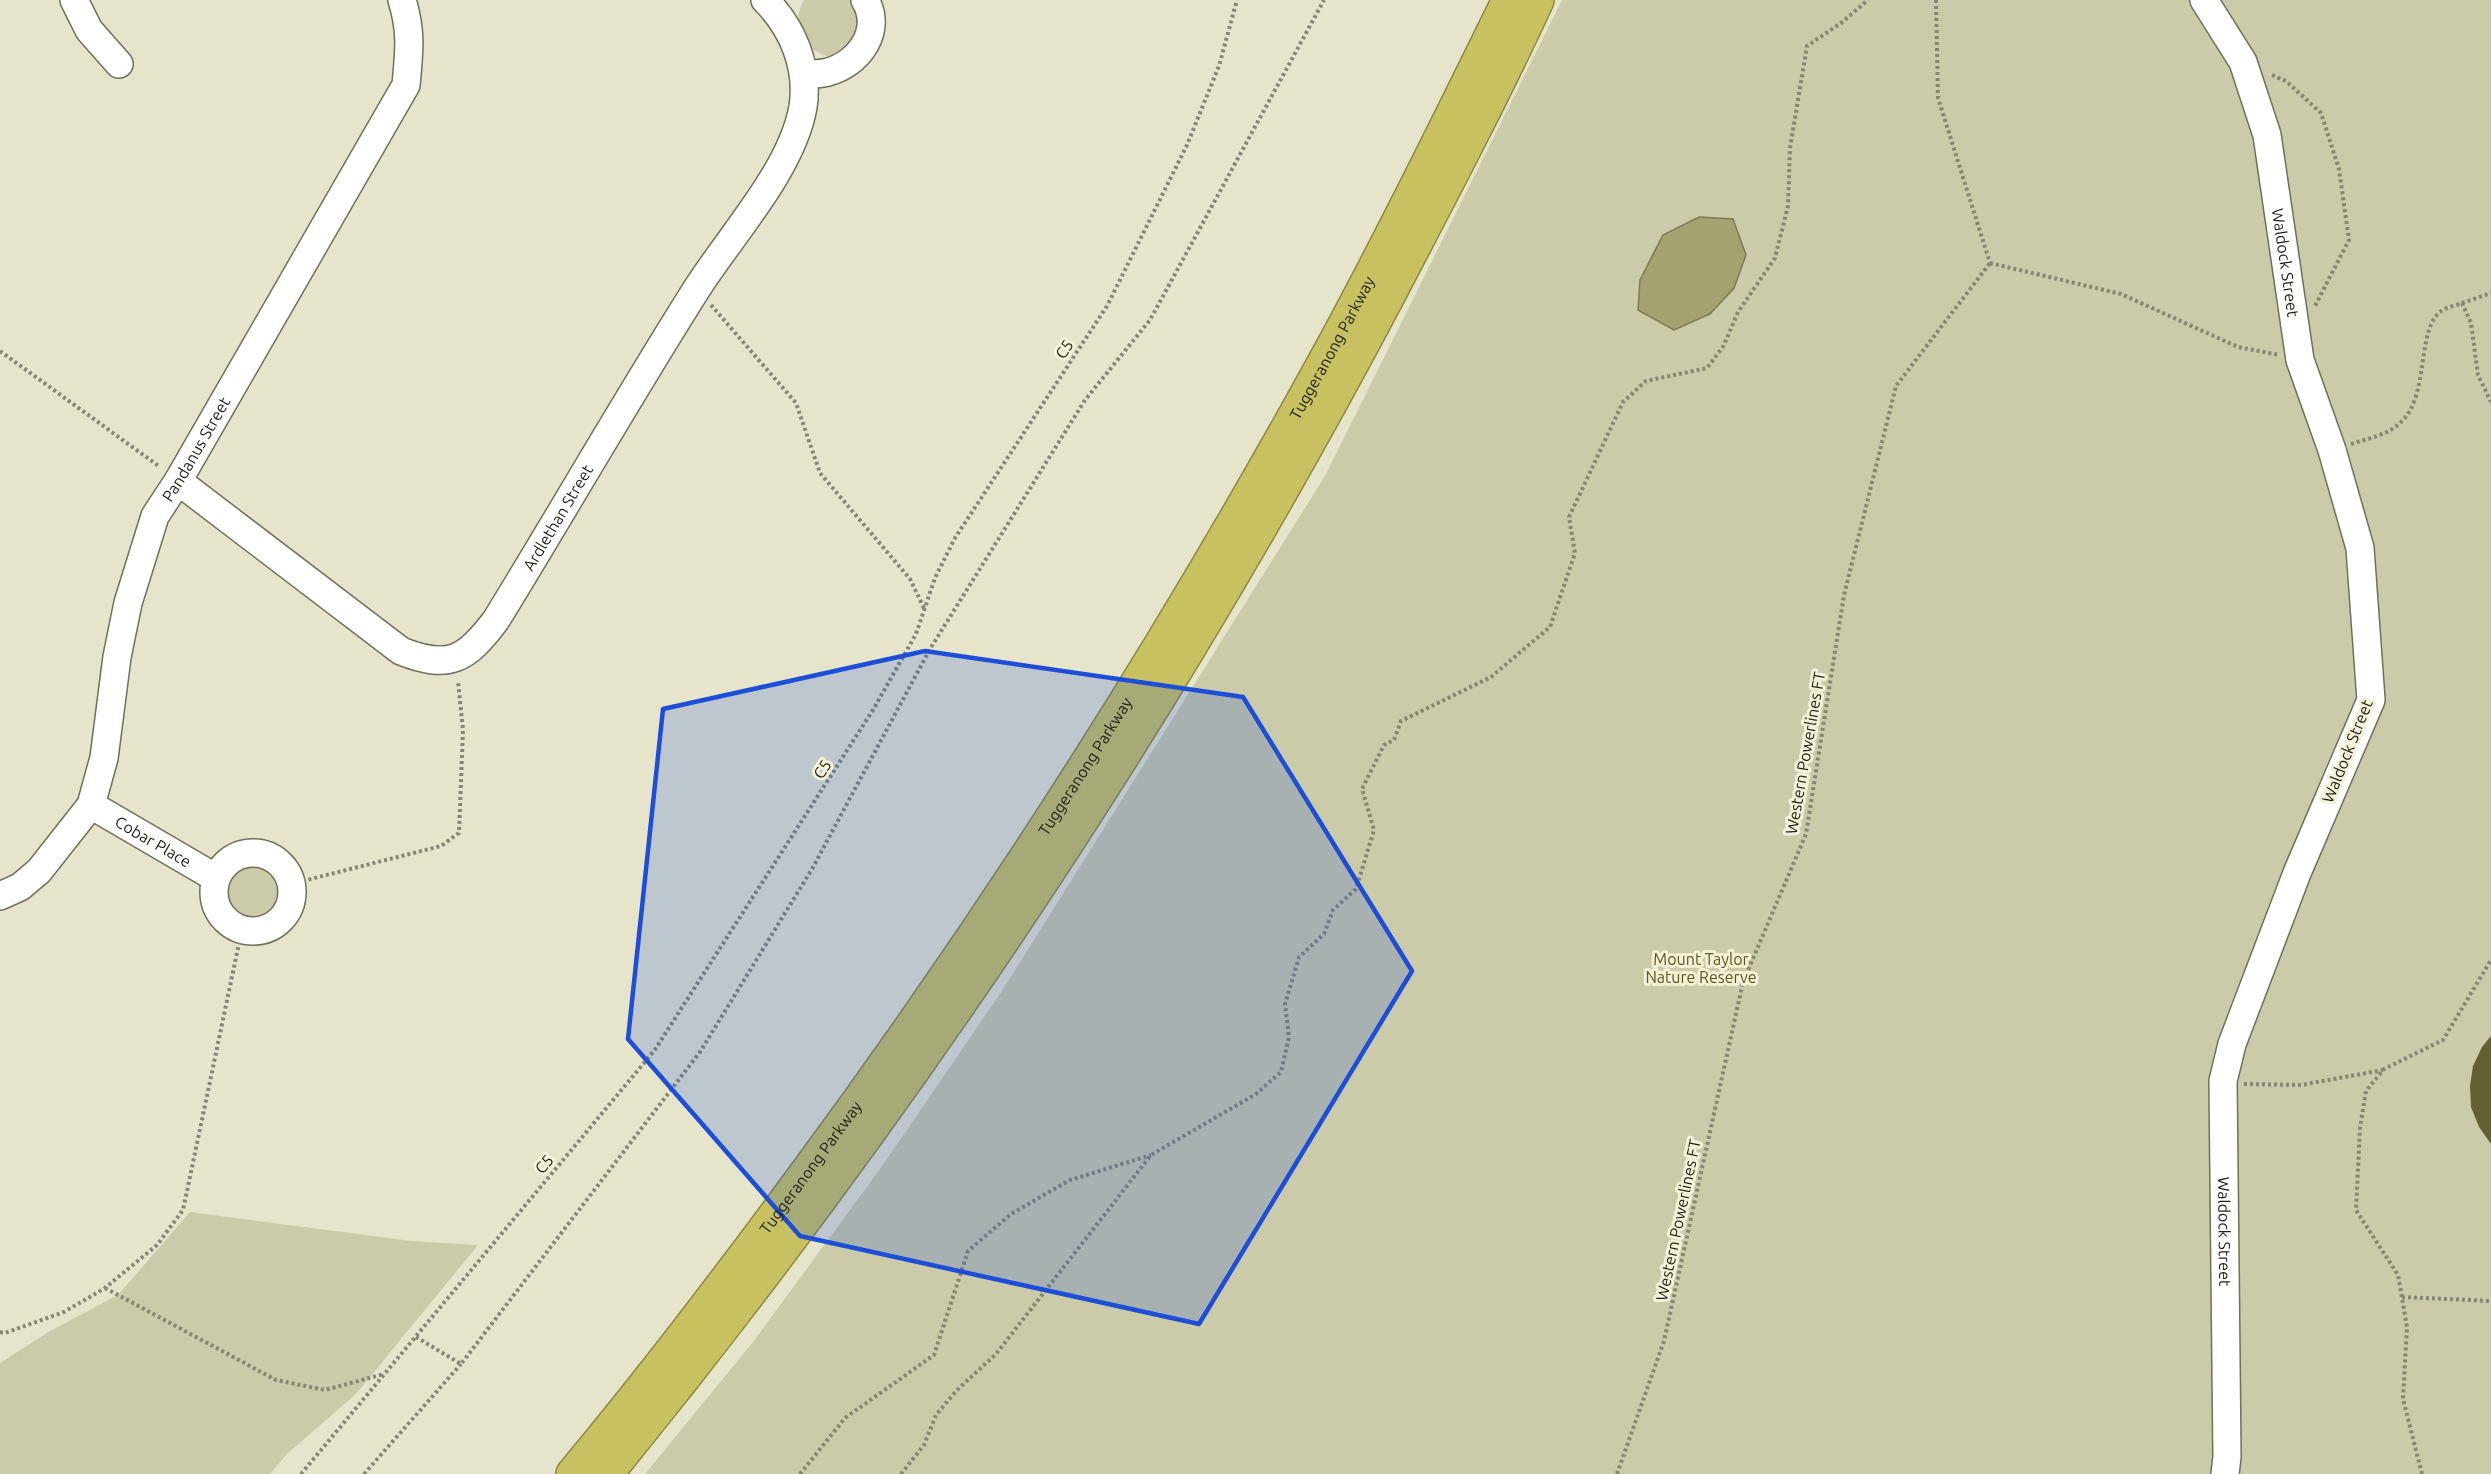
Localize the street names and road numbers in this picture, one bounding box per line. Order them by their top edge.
street label: Waldock Street [2269,207,2303,319]
street label: Tuggeranong Parkway [1286,273,1378,422]
street label: C5 [1051,336,1077,362]
street label: Pandanus Street [158,393,234,505]
street label: Ardlethan Street [519,461,597,574]
street label: Western Powerlines FT [1782,670,1828,836]
street label: Tuggeranong Parkway [1034,694,1136,839]
street label: Waldock Street [2318,696,2376,805]
street label: C5 [809,756,835,782]
street label: Cobar Place [112,812,194,870]
street label: Tuggeranong Parkway [756,1097,865,1237]
street label: Western Powerlines FT [1652,1138,1704,1302]
street label: C5 [531,1151,557,1177]
street label: Waldock Street [2215,1177,2234,1287]

